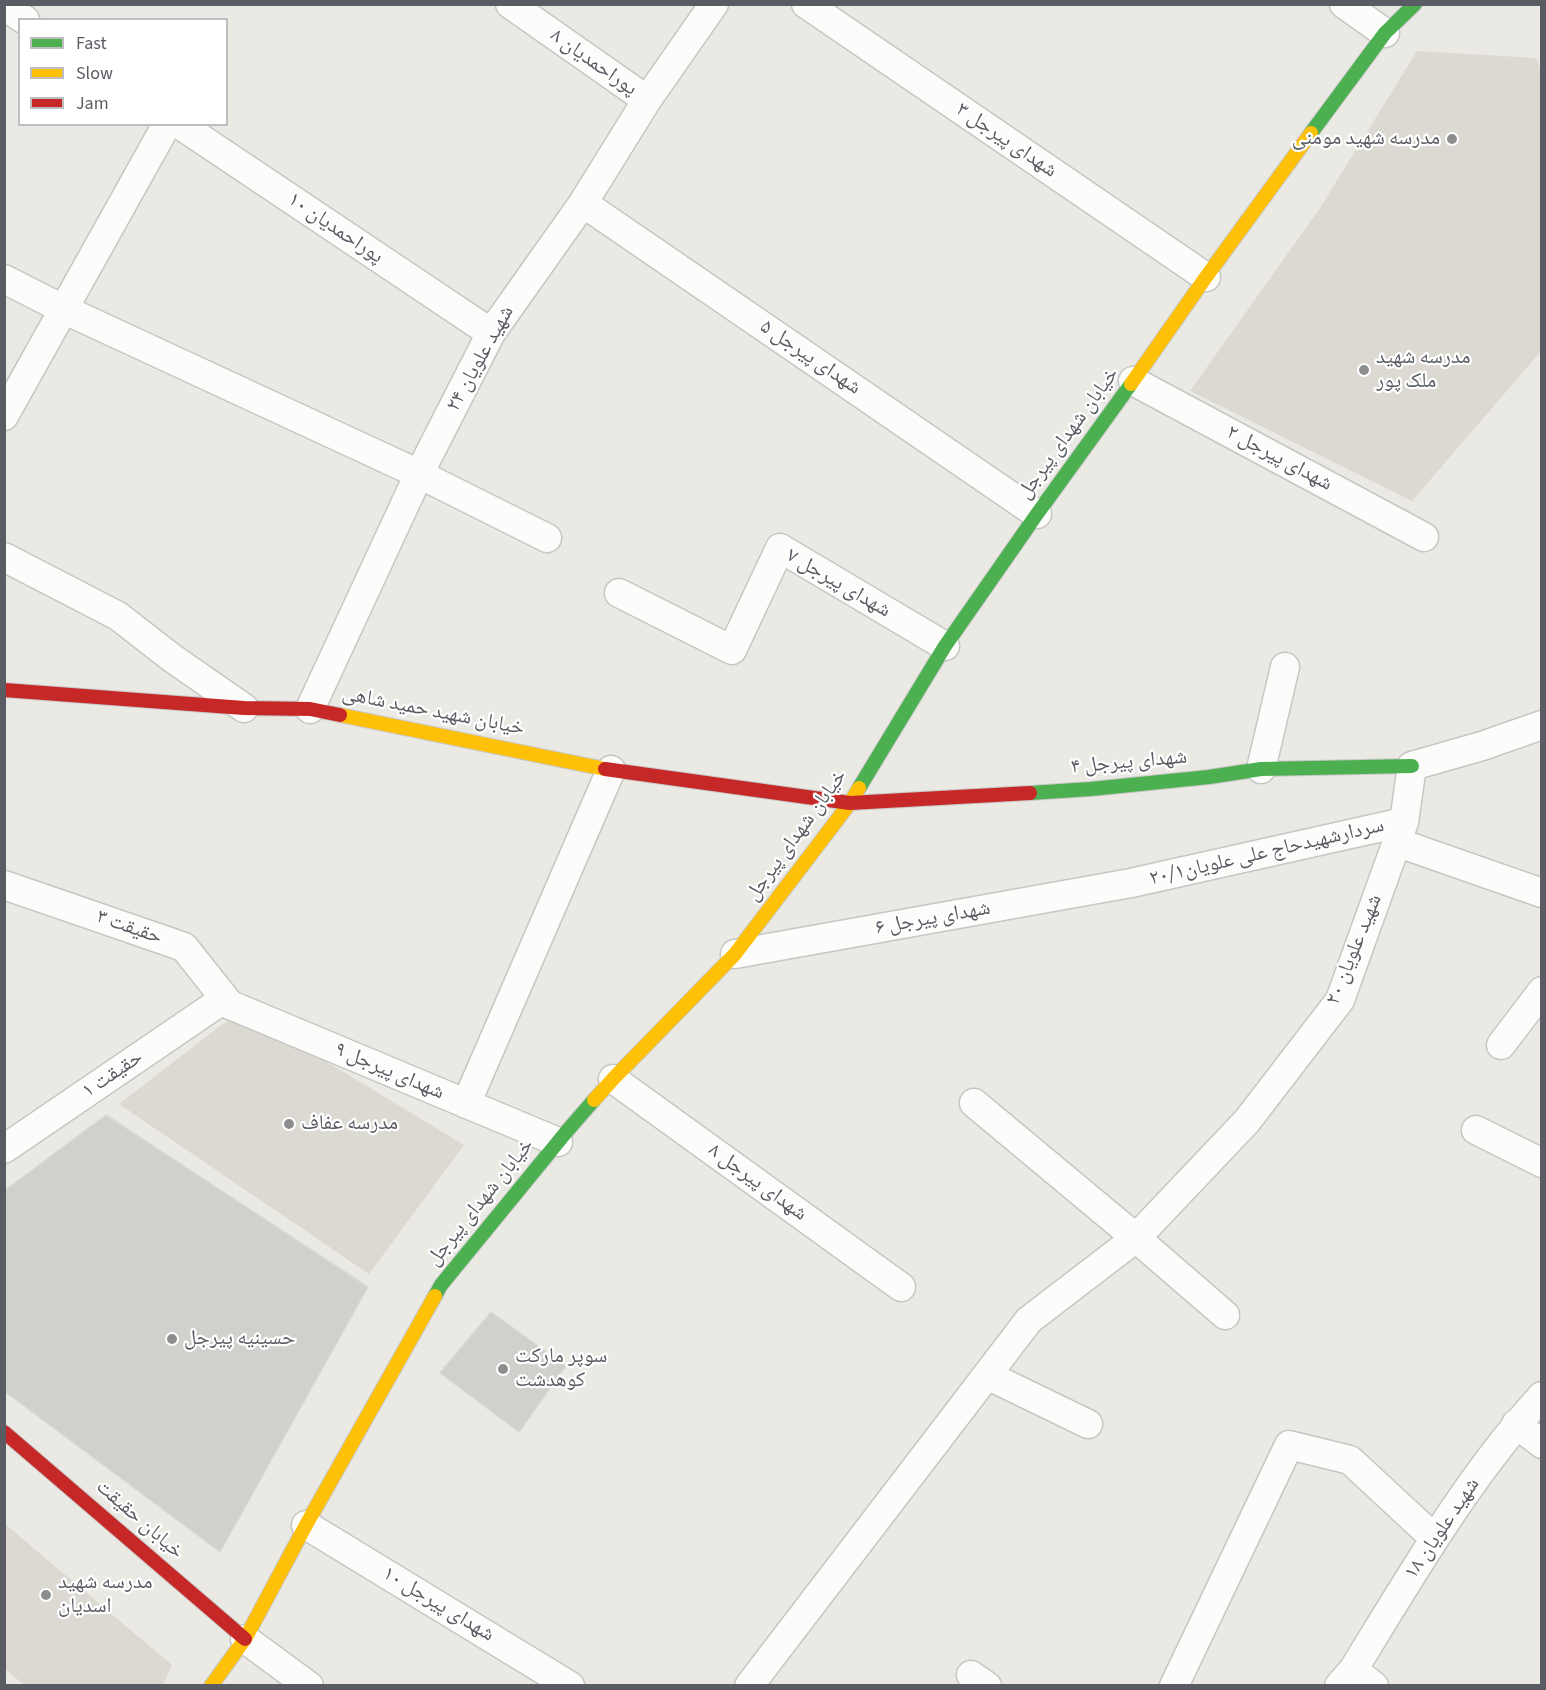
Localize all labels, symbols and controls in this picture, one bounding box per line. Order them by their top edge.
legend [18,18,228,126]
street label: پوراحمدیان ۸ [545,24,641,102]
text: Fast [76,31,107,56]
text: Slow [76,61,113,86]
text: Jam [76,91,109,116]
street label: شهدای پیرجل ۳ [951,98,1061,184]
place label: مدرسه شهید مومنی [1292,126,1440,152]
marker: مدرسه شهید مومنی [1445,132,1459,146]
street label: پوراحمدیان ۱۰ [282,188,388,270]
street label: شهید علویان ۲۴ [442,302,520,416]
street label: شهدای پیرجل ۵ [755,315,865,401]
place label: مدرسه شهید ملک پور [1376,345,1470,395]
street label: خیابان شهدای پیرجل [1013,363,1125,505]
marker: مدرسه شهید ملک پور [1357,363,1371,377]
street label: شهدای پیرجل ۲ [1222,421,1336,497]
street label: شهدای پیرجل ۷ [781,544,895,624]
street label: خیابان شهید حمید شاهی [340,682,526,742]
street label: شهدای پیرجل ۴ [1070,745,1188,781]
street label: خیابان شهدای پیرجل [741,765,853,907]
street label: سردارشهیدحاج علی علویان۲۰/۱ [1147,814,1387,892]
street label: شهید علویان ۲۰ [1321,891,1389,1009]
street label: شهدای پیرجل ۶ [873,896,993,942]
street label: حقیقت ۳ [93,905,165,951]
street label: شهدای پیرجل ۹ [330,1038,448,1106]
street label: حقیقت ۱ [78,1046,148,1104]
place label: مدرسه عفاف [301,1111,398,1137]
marker: مدرسه عفاف [282,1117,296,1131]
street label: خیابان شهدای پیرجل [422,1134,540,1272]
street label: شهدای پیرجل ۸ [702,1139,812,1227]
place label: حسینیه پیرجل [184,1326,295,1352]
marker: حسینیه پیرجل [165,1332,179,1346]
place label: سوپر مارکت کوهدشت [515,1344,607,1394]
marker: سوپر مارکت کوهدشت [496,1362,510,1376]
street label: شهید علویان ۱۸ [1400,1473,1486,1585]
street label: خیابان حقیقت [90,1475,188,1565]
street label: شهدای پیرجل ۱۰ [378,1562,498,1648]
place label: مدرسه شهید اسدیان [58,1570,152,1620]
marker: مدرسه شهید اسدیان [39,1588,53,1602]

